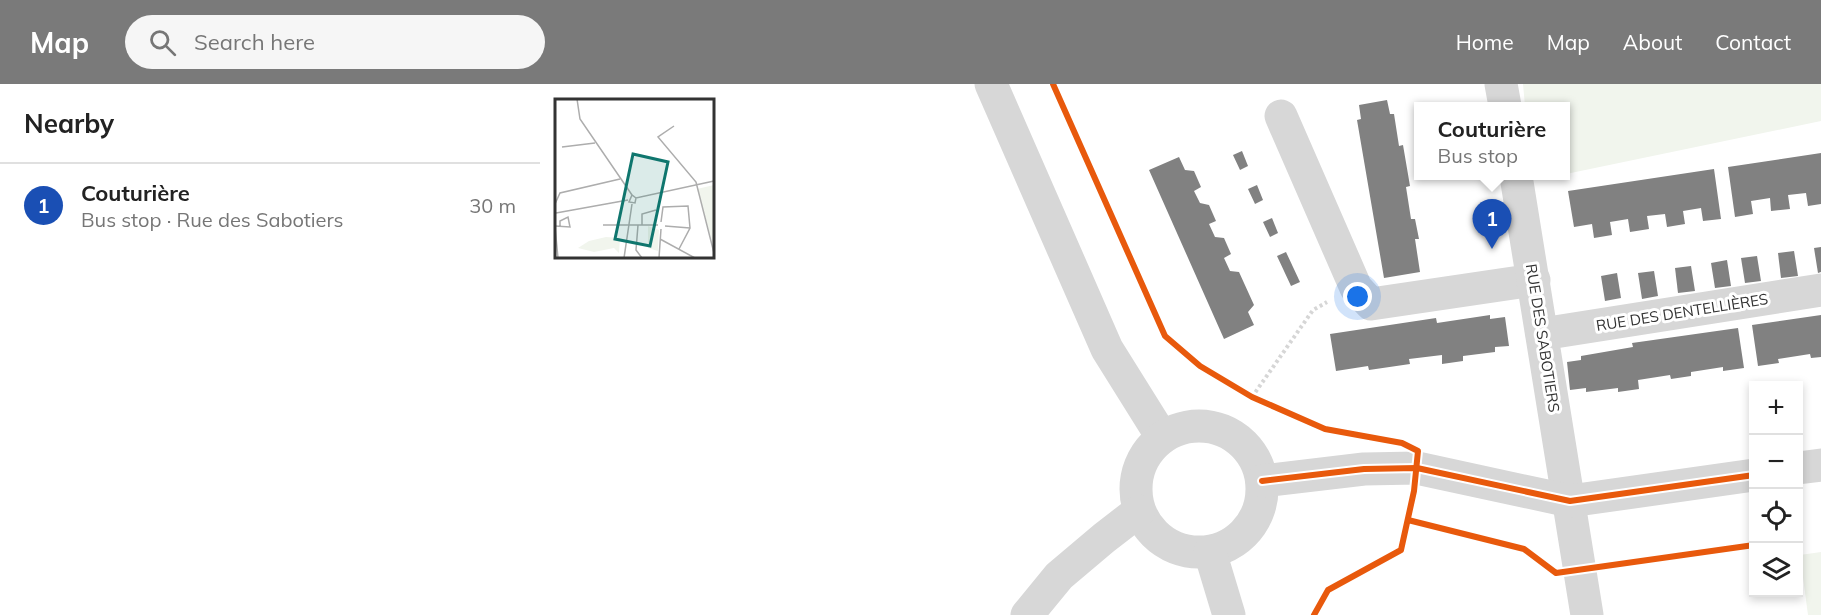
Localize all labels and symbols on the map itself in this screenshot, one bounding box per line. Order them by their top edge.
inset map [555,99,714,258]
pin: 1 [1472,200,1512,249]
street label: RUE DES SABOTIERS [1522,262,1564,414]
your location [1343,282,1372,311]
street label: RUE DES DENTELLIÈRES [1595,289,1769,335]

